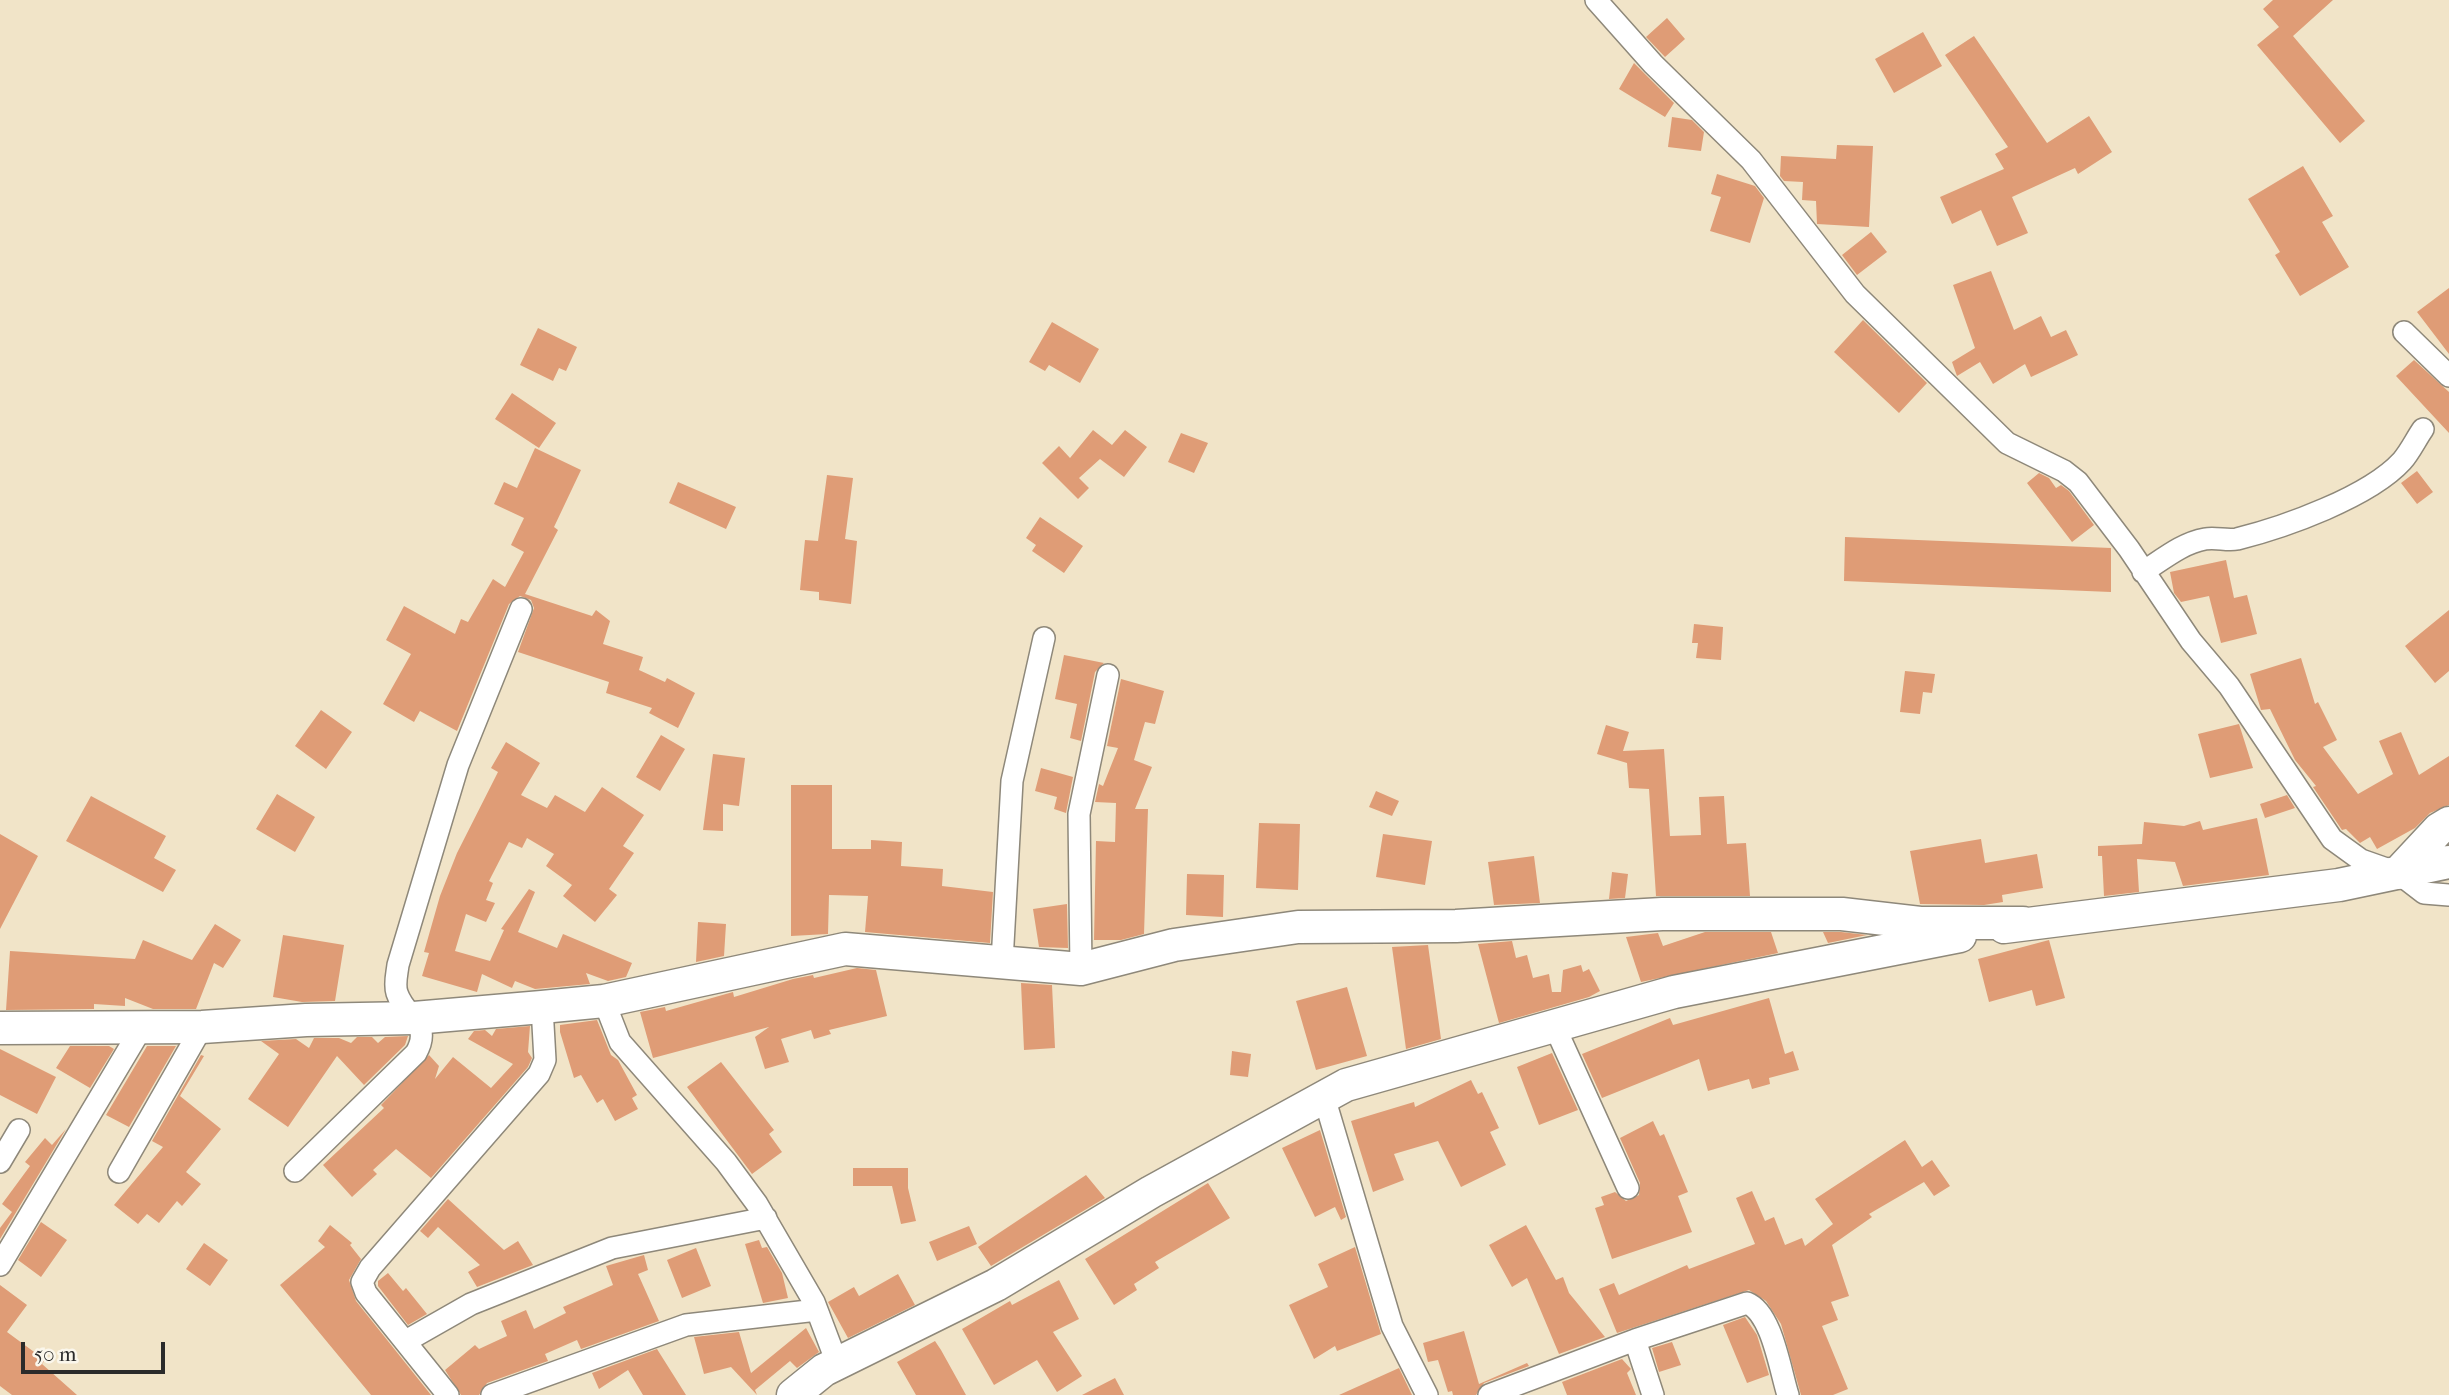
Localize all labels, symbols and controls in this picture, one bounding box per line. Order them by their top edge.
scale bar [24,1328,168,1372]
text: 50 m [34,1342,77,1366]

